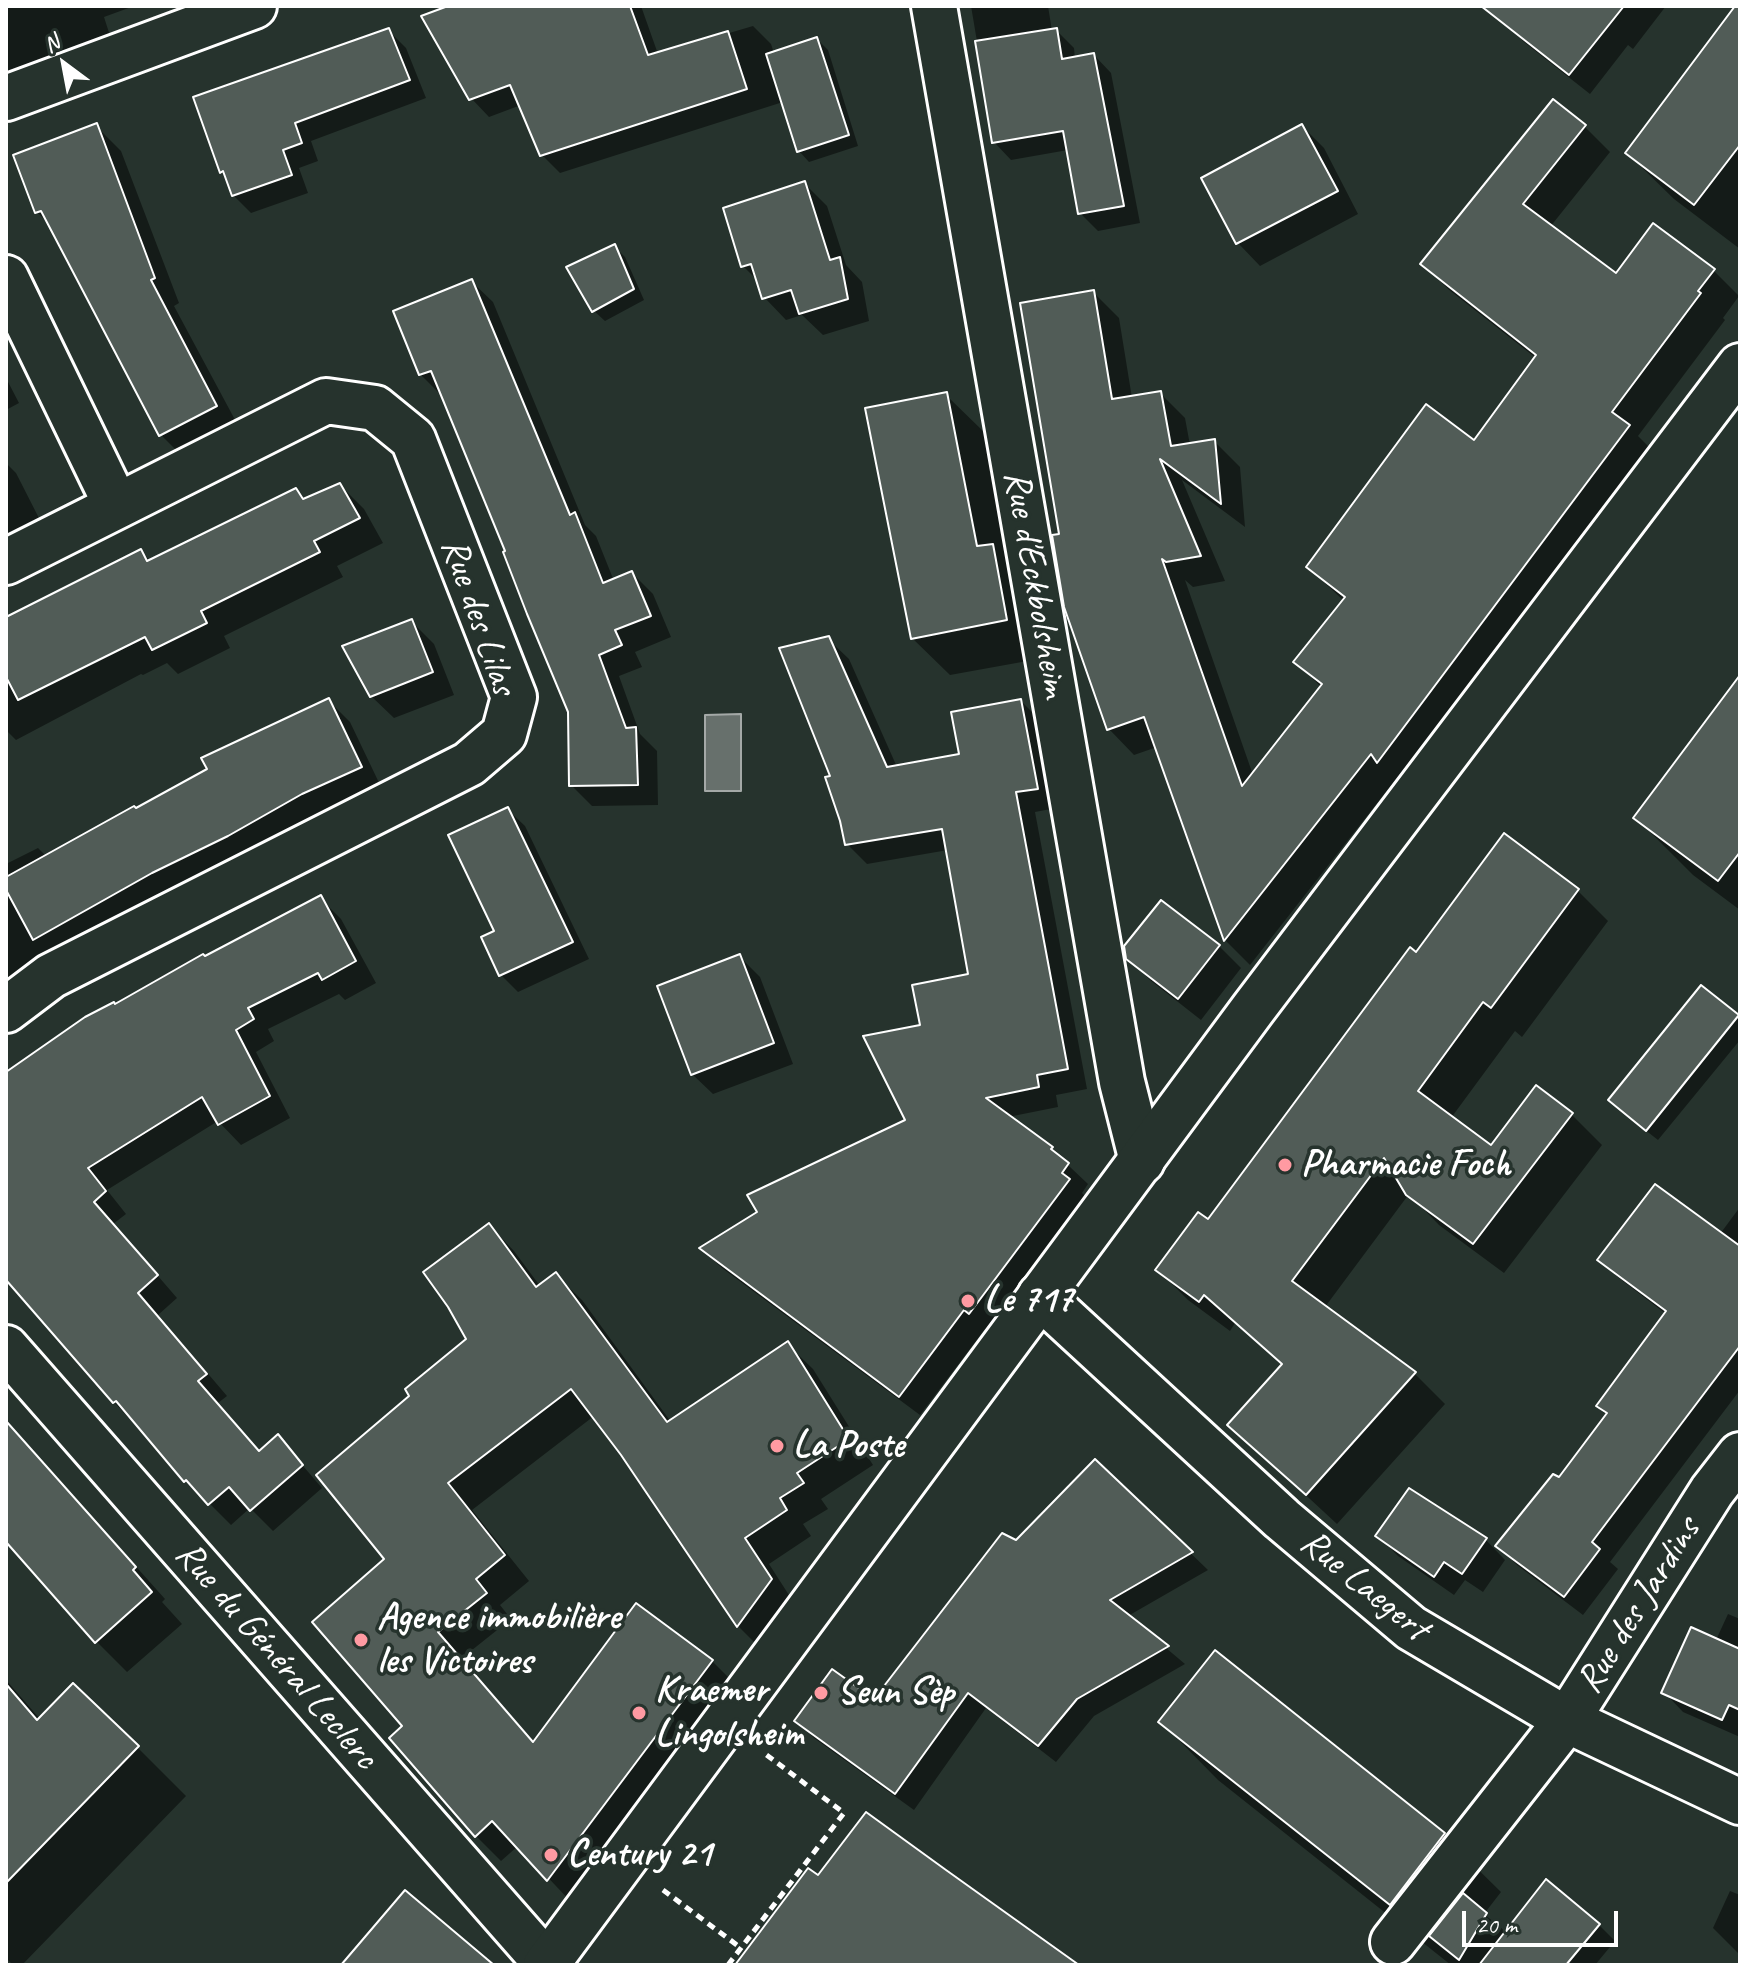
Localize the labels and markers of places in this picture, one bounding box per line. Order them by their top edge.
place label: Pharmacie Foch [1301,1142,1510,1188]
marker: Pharmacie Foch [1276,1156,1294,1174]
place label: Le 717 [984,1278,1073,1324]
marker: Le 717 [959,1292,977,1310]
place label: La Poste [793,1423,904,1469]
marker: La Poste [768,1437,786,1455]
place label: Agence immobilière les Victoires [377,1595,620,1684]
marker: Agence immobilière les Victoires [352,1631,370,1649]
place label: Kraemer Lingolsheim [655,1668,803,1758]
place label: Seun Sèp [837,1670,954,1716]
marker: Seun Sèp [812,1684,830,1702]
marker: Kraemer Lingolsheim [630,1704,648,1722]
place label: Century 21 [567,1832,712,1878]
marker: Century 21 [542,1846,560,1864]

